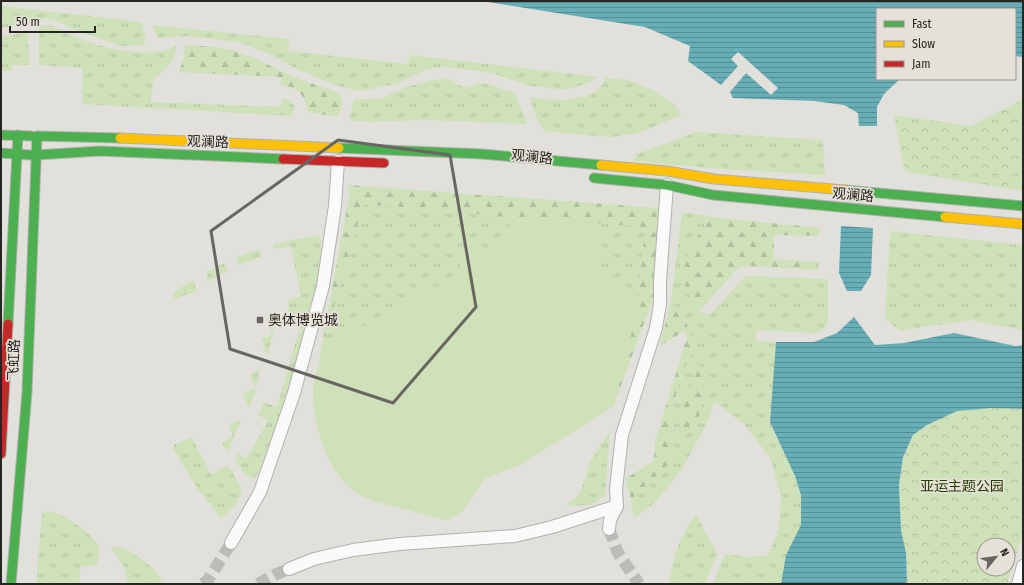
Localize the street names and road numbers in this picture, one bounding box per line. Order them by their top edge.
street label: 观澜路 [187,133,229,151]
street label: 观澜路 [510,146,554,168]
street label: 观澜路 [831,185,875,205]
street label: 飞虹路 [5,339,23,381]

